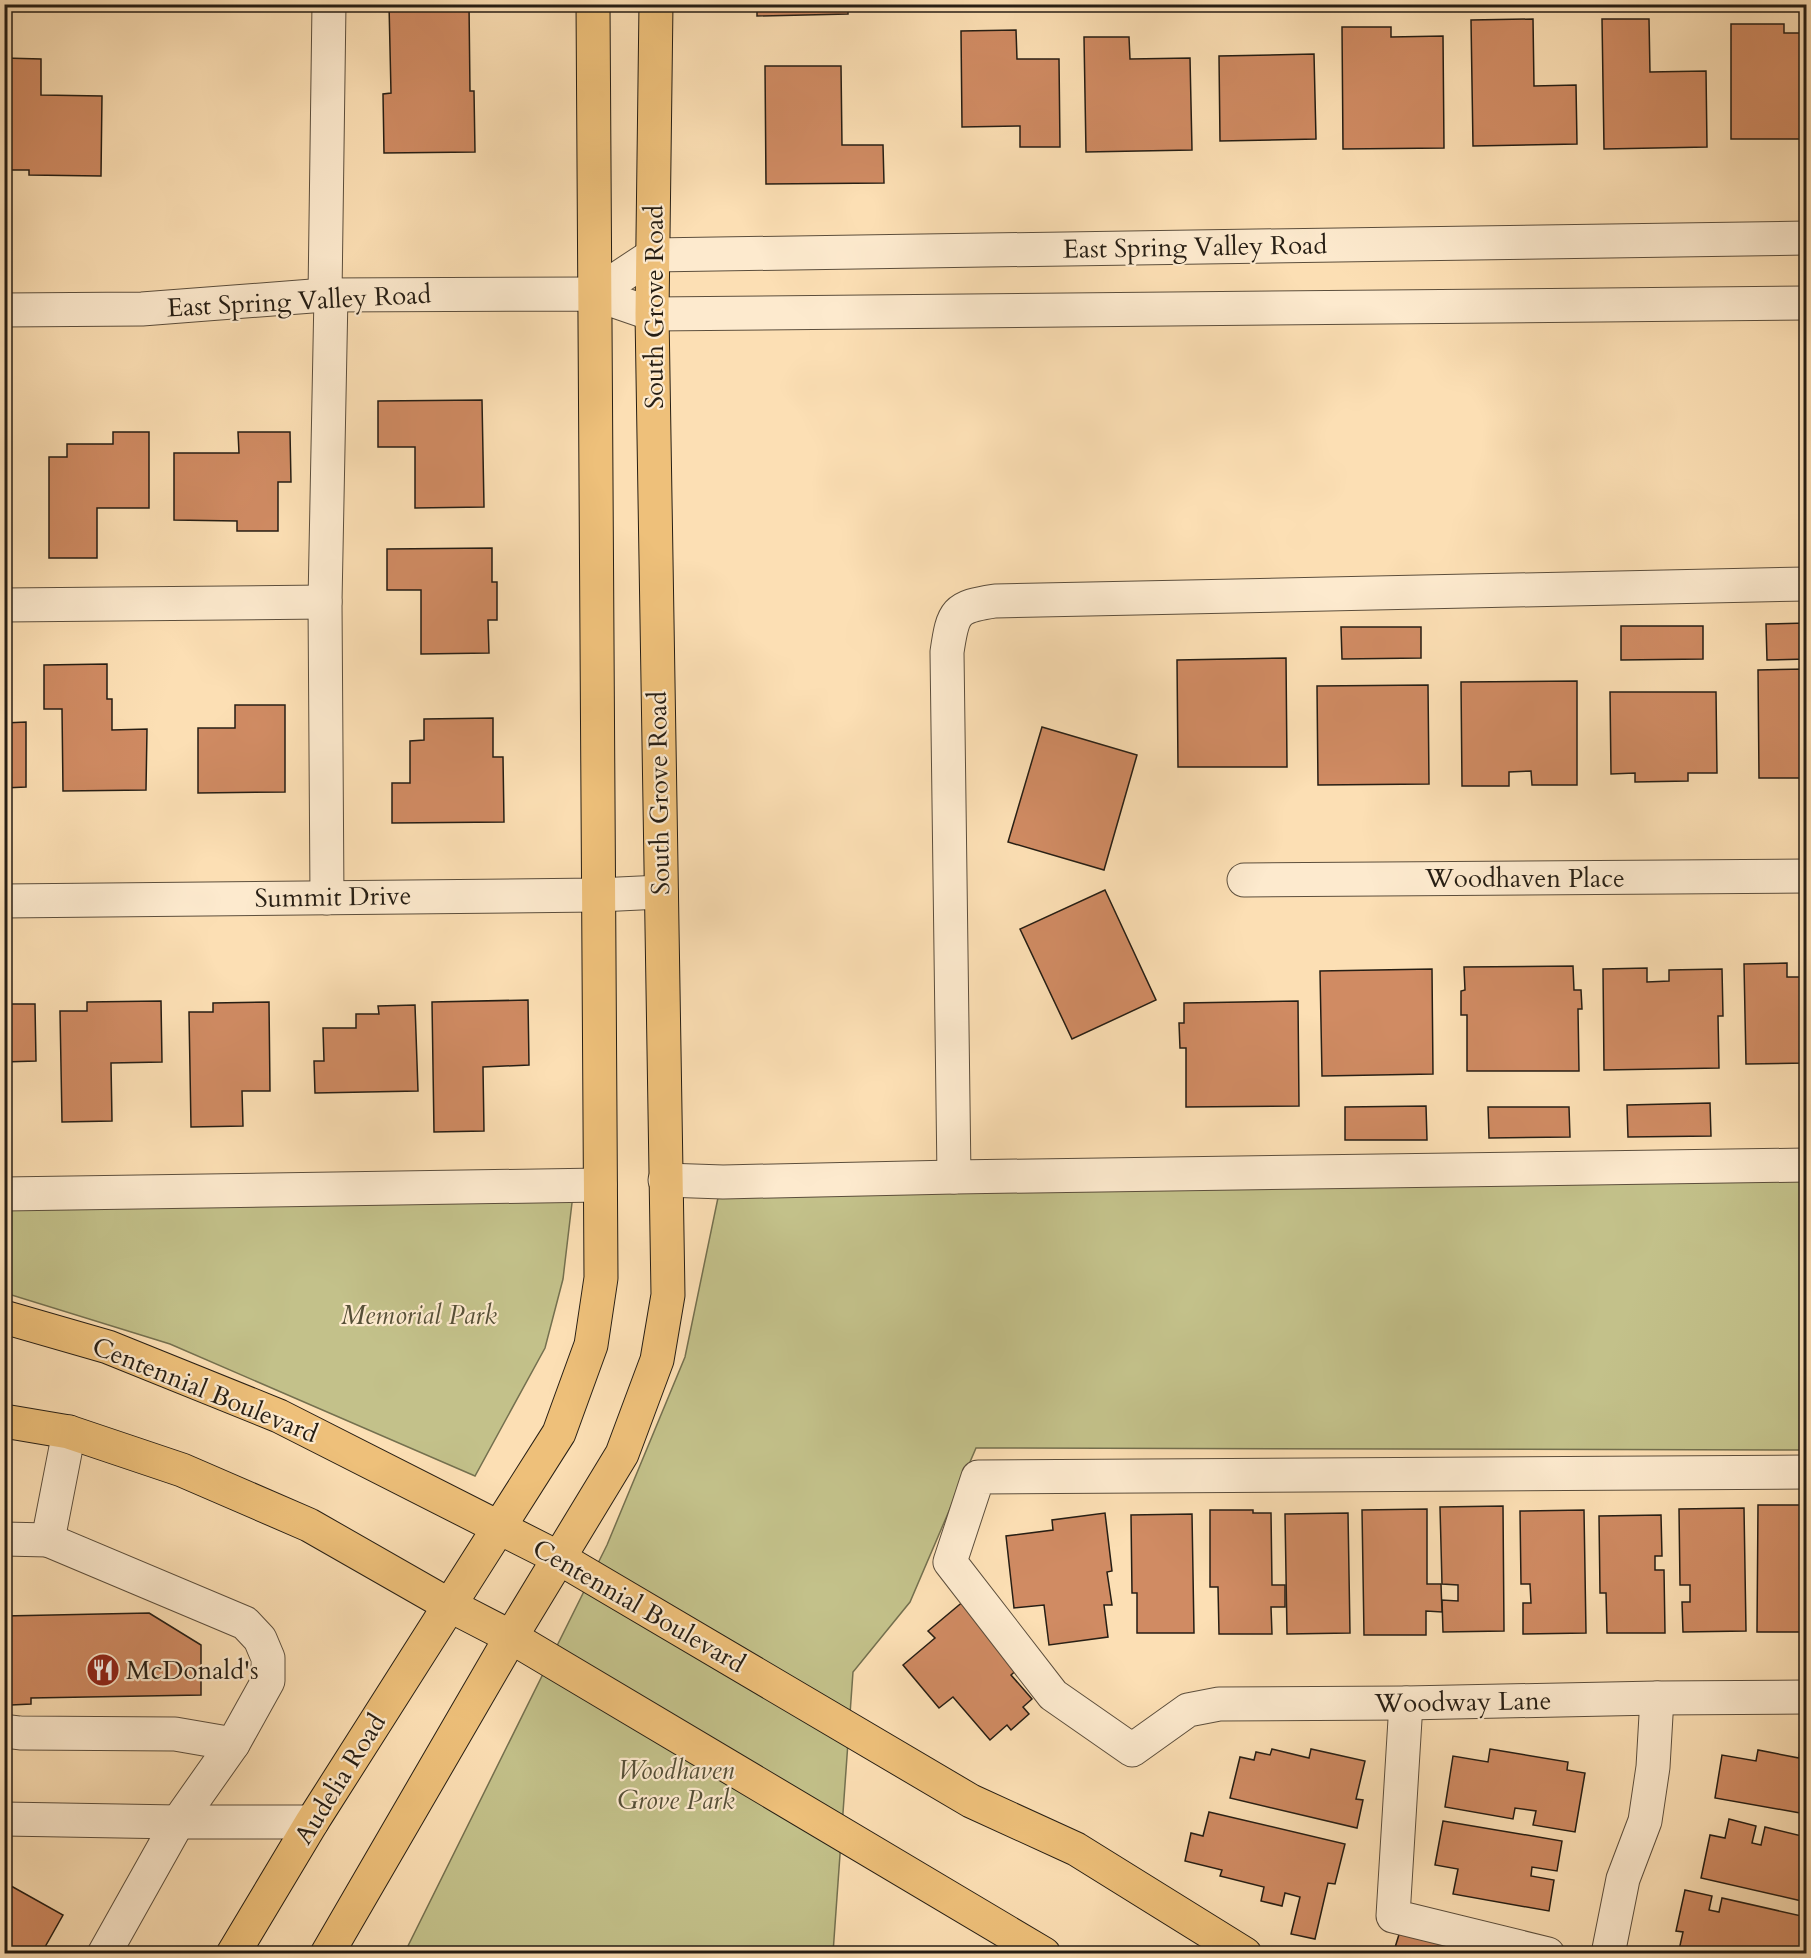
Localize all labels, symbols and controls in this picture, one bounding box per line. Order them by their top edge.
street label: South Grove Road [637,205,672,409]
street label: East Spring Valley Road [1063,227,1328,267]
street label: East Spring Valley Road [166,277,432,325]
street label: South Grove Road [640,691,678,895]
street label: Woodhaven Place [1424,861,1625,896]
street label: Summit Drive [254,878,412,916]
park label: Memorial Park [341,1298,497,1333]
street label: Centennial Boulevard [87,1329,323,1451]
street label: Centennial Boulevard [526,1531,752,1681]
restaurant icon: McDonald's [85,1652,121,1688]
place label: McDonald's [126,1653,259,1688]
street label: Woodway Lane [1373,1683,1552,1721]
street label: Audelia Road [286,1707,394,1851]
park label: Woodhaven Grove Park [617,1753,735,1818]

